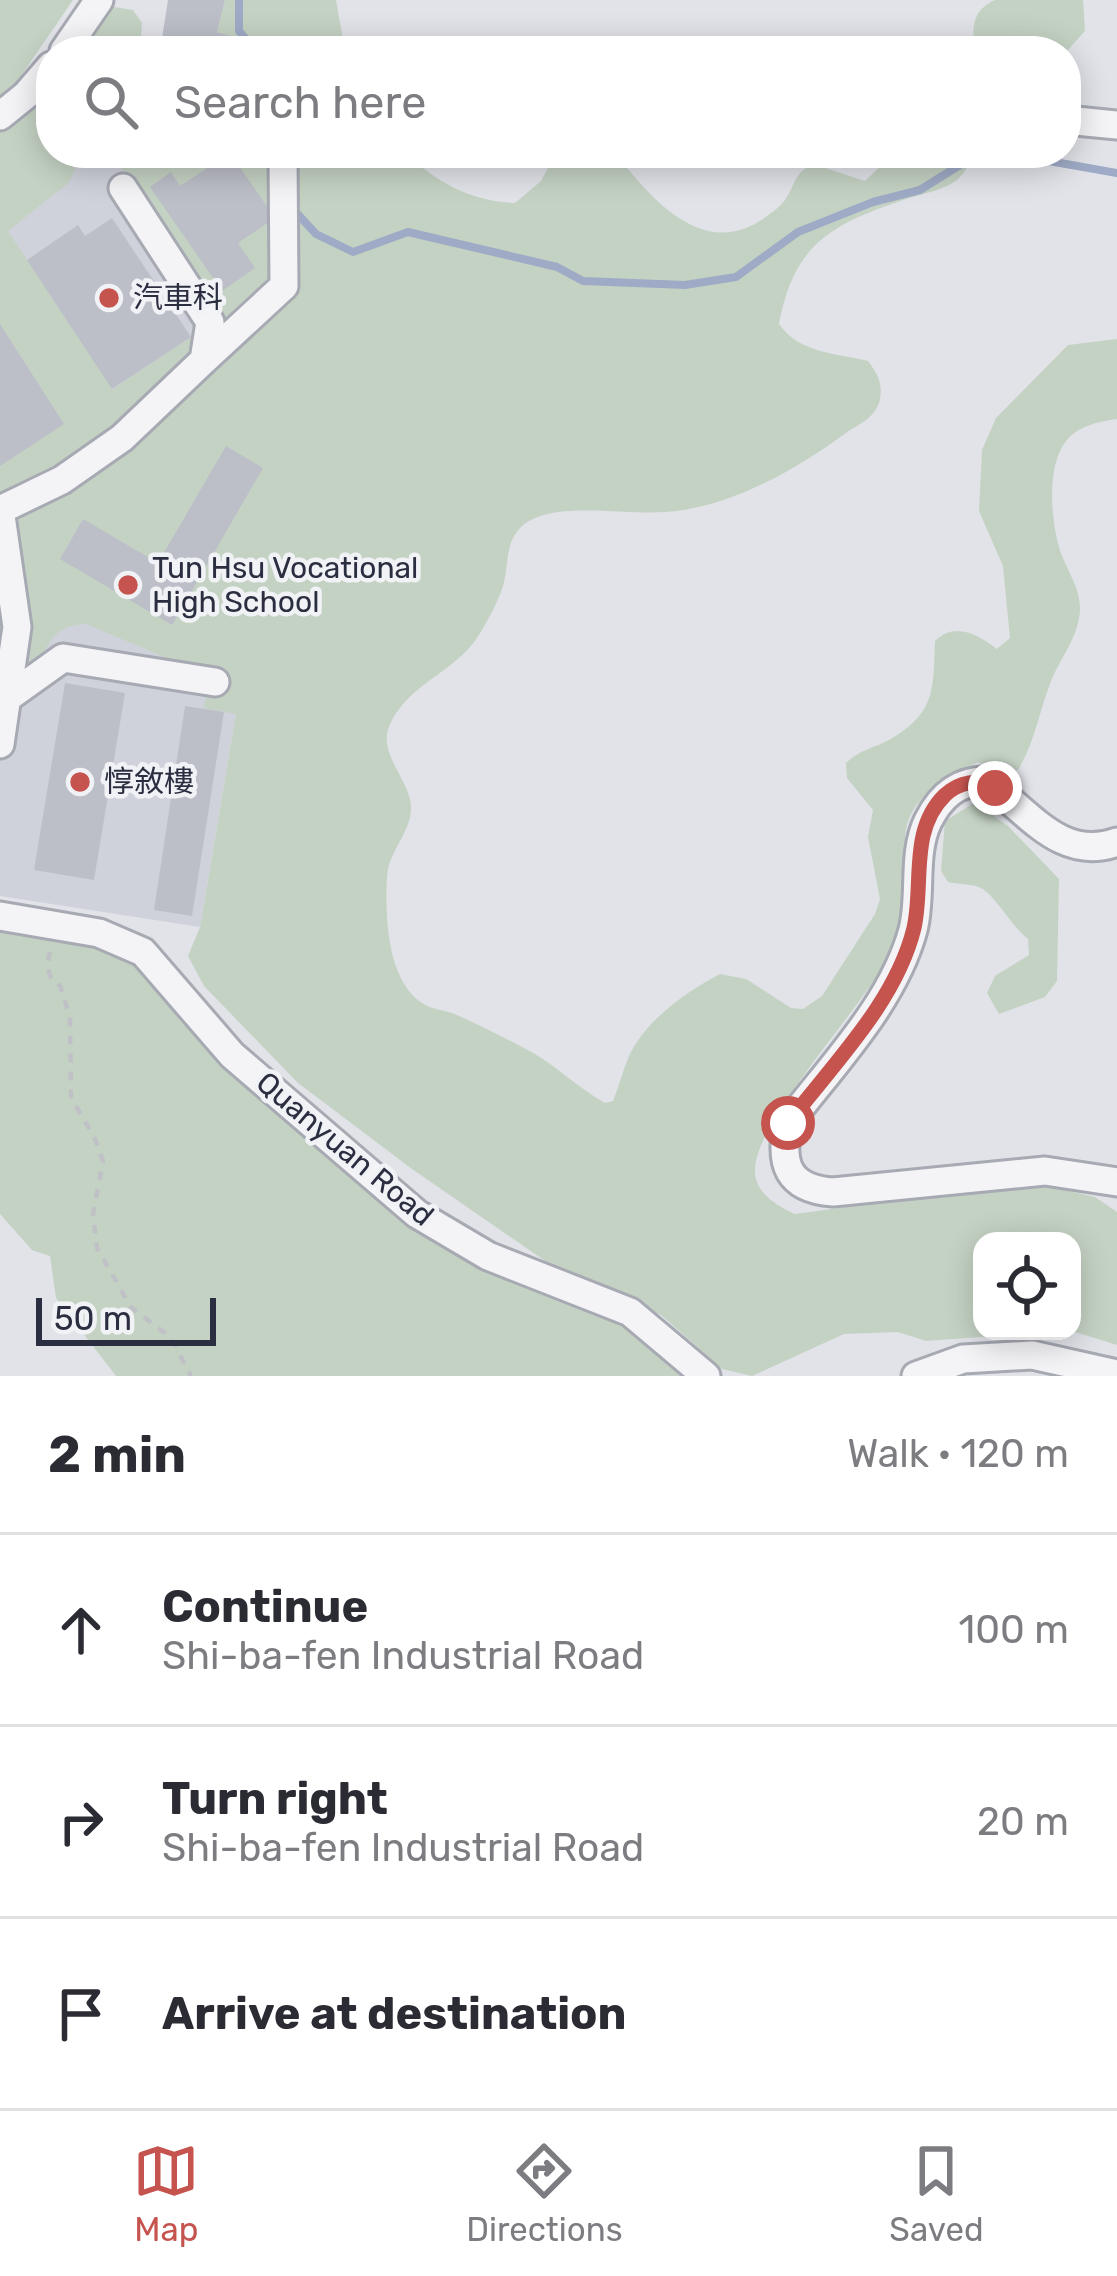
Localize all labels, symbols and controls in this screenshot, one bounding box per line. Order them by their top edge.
search box [36,36,1081,168]
icon: search [78,69,144,135]
text: Search here [174,76,426,129]
place label: 汽車科 [133,280,223,316]
marker: 汽車科 [96,285,122,311]
place label: Tun Hsu Vocational High School [152,550,418,620]
marker: Tun Hsu Vocational High School [115,572,141,598]
route end [968,761,1022,815]
place label: 惇敘樓 [104,764,194,800]
marker: 惇敘樓 [67,769,93,795]
street label: Quanyuan Road [249,1064,441,1234]
route start [761,1096,815,1150]
map controls [973,1232,1081,1340]
button: locate [973,1232,1081,1340]
scale bar [36,1292,216,1345]
text: 50 m [54,1299,132,1338]
text: 2 min [48,1424,186,1485]
text: Walk · 120 m [847,1431,1069,1477]
text: Continue [162,1580,368,1633]
icon: ahead [48,1597,114,1663]
text: 100 m [959,1607,1069,1653]
text: Shi-ba-fen Industrial Road [162,1633,644,1679]
text: Turn right [162,1772,388,1825]
icon: right [48,1789,114,1855]
text: 20 m [977,1799,1069,1845]
text: Shi-ba-fen Industrial Road [162,1825,644,1871]
icon: arrive [48,1981,114,2047]
text: Arrive at destination [162,1987,627,2040]
tab: Map [133,2138,199,2249]
tab: Directions [466,2138,623,2249]
tab: Saved [889,2138,984,2249]

